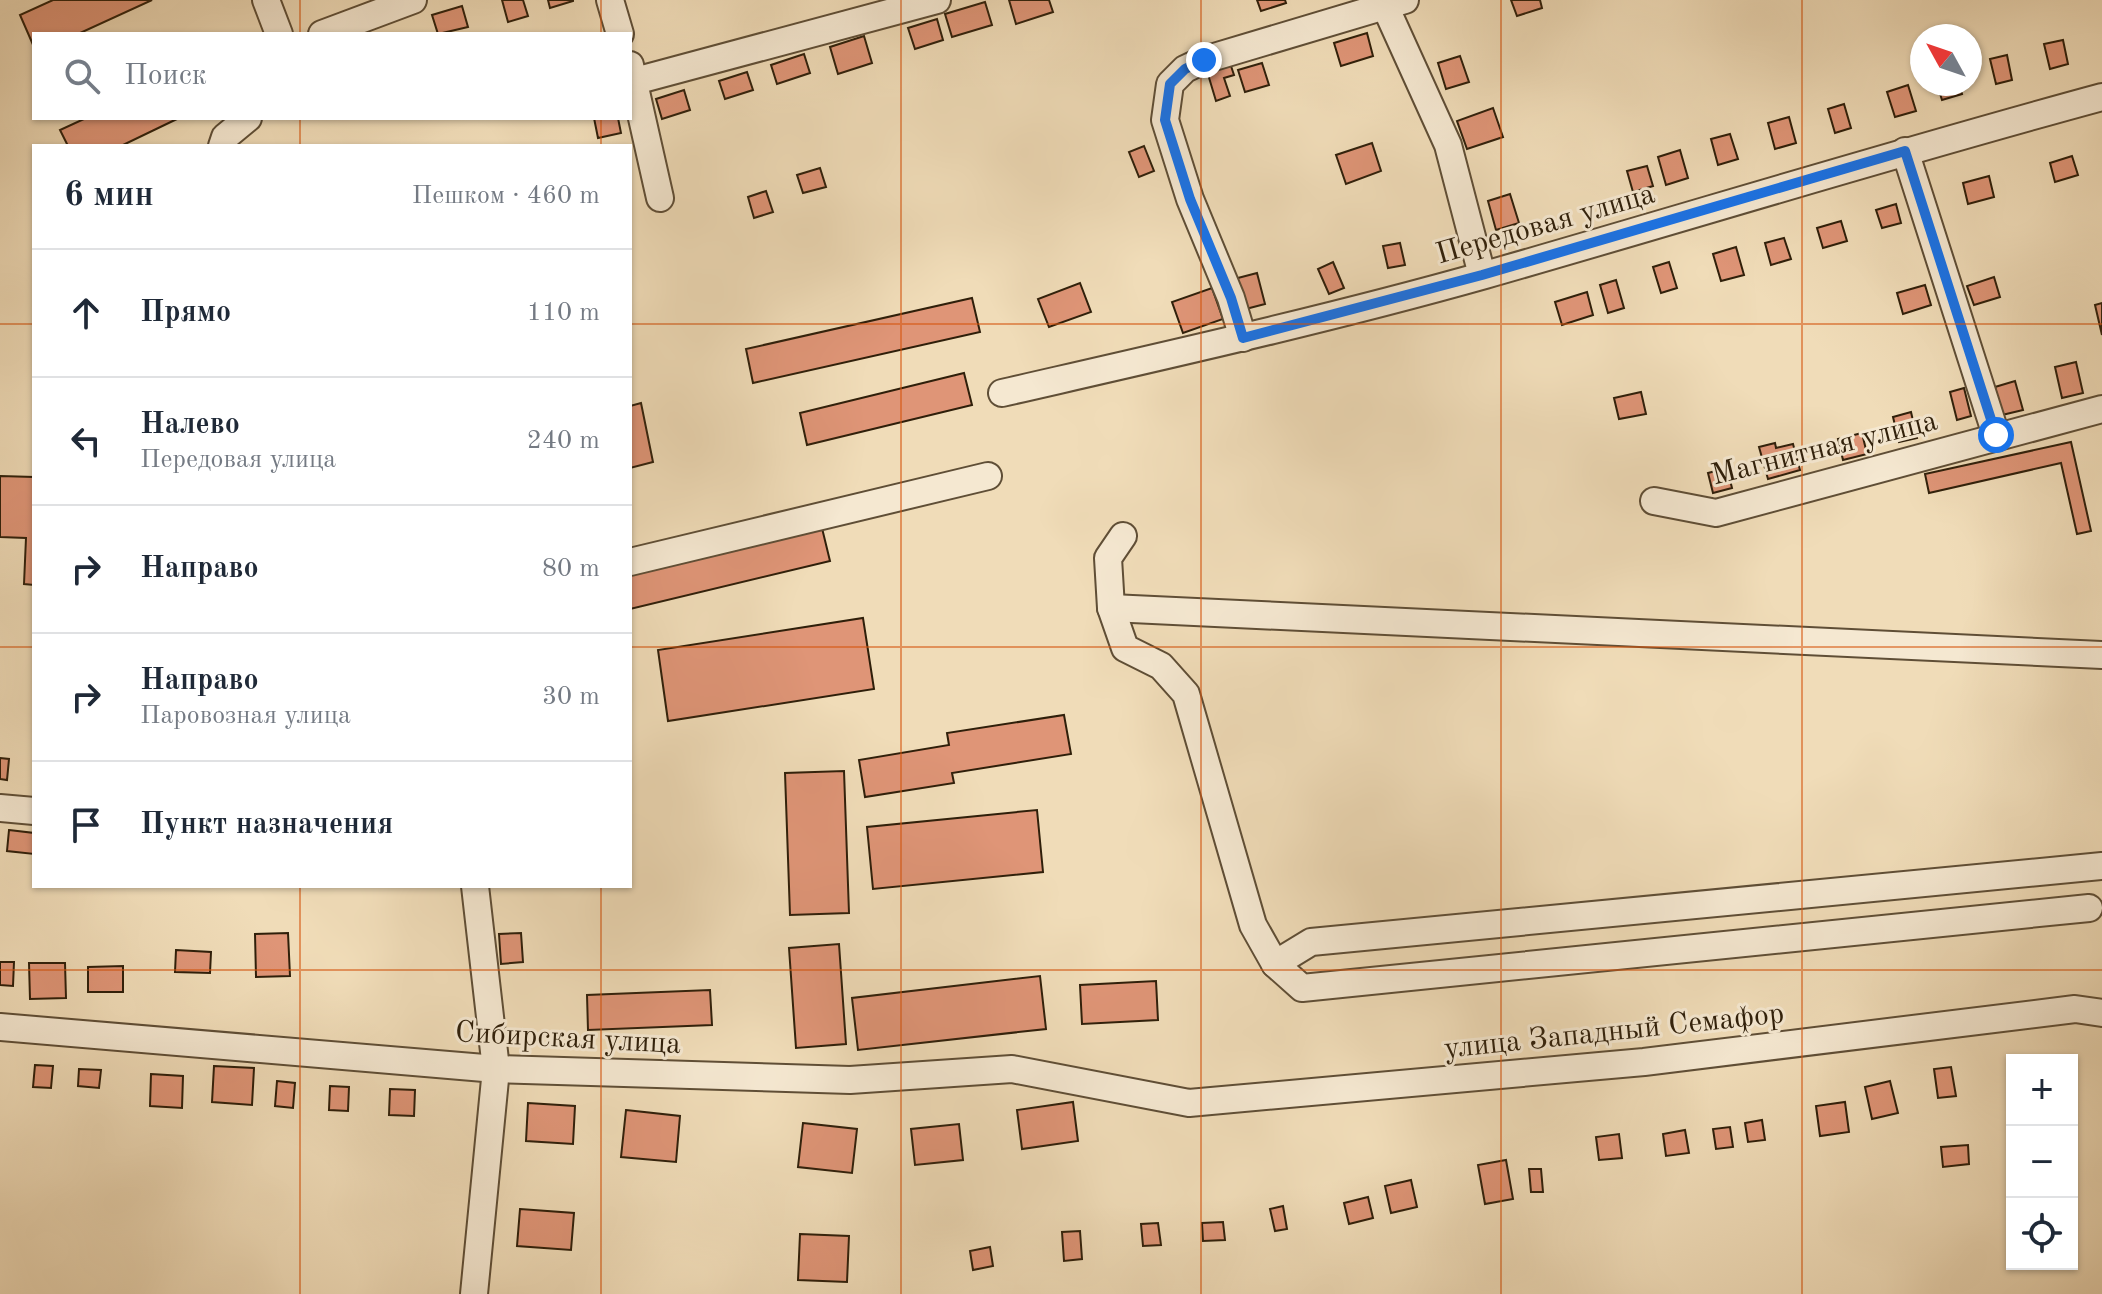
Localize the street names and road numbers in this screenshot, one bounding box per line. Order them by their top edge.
street label: Передовая улица [1433,179,1659,271]
street label: Магнитная улица [1708,406,1941,492]
street label: улица Западный Семафор [1443,999,1786,1065]
street label: Сибирская улица [454,1018,682,1060]

